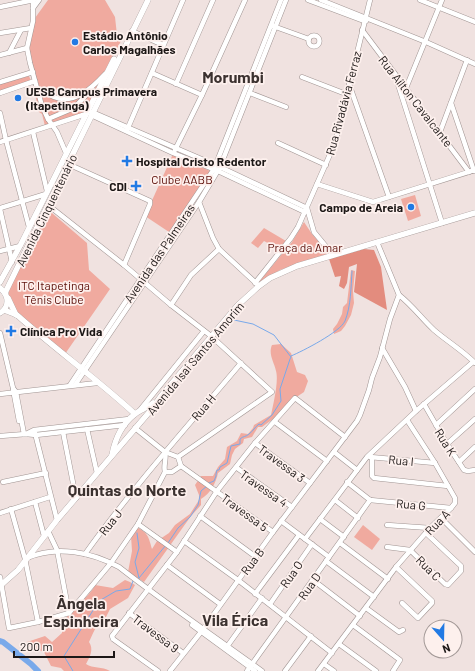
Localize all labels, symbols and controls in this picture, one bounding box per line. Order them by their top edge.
place label: Estádio Antônio Carlos Magalhães [83,28,175,56]
marker: Estádio Antônio Carlos Magalhães [70,37,80,47]
street label: Rua Rivadávia Ferraz [322,49,364,157]
street label: Rua Aílton Cavalcante [376,53,456,149]
district label: Morumbi [202,67,264,86]
place label: UESB Campus Primavera (Itapetinga) [25,84,157,112]
marker: UESB Campus Primavera (Itapetinga) [13,93,23,103]
street label: Avenida Cinquentenário [13,152,79,268]
place label: Hospital Cristo Redentor [136,154,267,168]
marker: Hospital Cristo Redentor [121,155,133,167]
park label: Clube AABB [151,172,213,186]
place label: CDI [109,179,127,193]
marker: CDI [130,180,142,192]
place label: Campo de Areia [319,200,403,214]
street label: Avenida das Palmeiras [121,201,197,305]
marker: Campo de Areia [406,202,416,212]
park label: Praça da Amar [267,240,343,254]
park label: ITC Itapetinga Tênis Clube [18,278,90,306]
street label: Avenida Isai Santos Amorim [144,299,247,417]
place label: Clínica Pro Vida [20,324,102,338]
marker: Clínica Pro Vida [5,325,17,337]
street label: Rua H [188,391,218,423]
street label: Rua K [432,426,460,459]
street label: Travessa 3 [256,441,308,485]
street label: Rua I [388,452,414,468]
street label: Travessa 4 [238,467,290,509]
district label: Quintas do Norte [68,480,186,499]
street label: Travessa 5 [219,490,271,534]
street label: Rua G [396,496,426,512]
street label: Rua J [95,506,125,538]
street label: Rua A [422,506,452,538]
street label: Rua B [237,545,267,577]
street label: Rua C [414,553,444,583]
street label: Rua O [277,558,305,590]
street label: Rua D [295,570,323,602]
district label: Ângela Espinheira [43,593,119,630]
district label: Vila Érica [202,610,268,629]
street label: Travessa 9 [130,611,182,655]
north arrow [423,619,463,659]
scale bar [14,633,114,659]
text: 200 m [20,639,52,653]
text: N [441,642,452,656]

